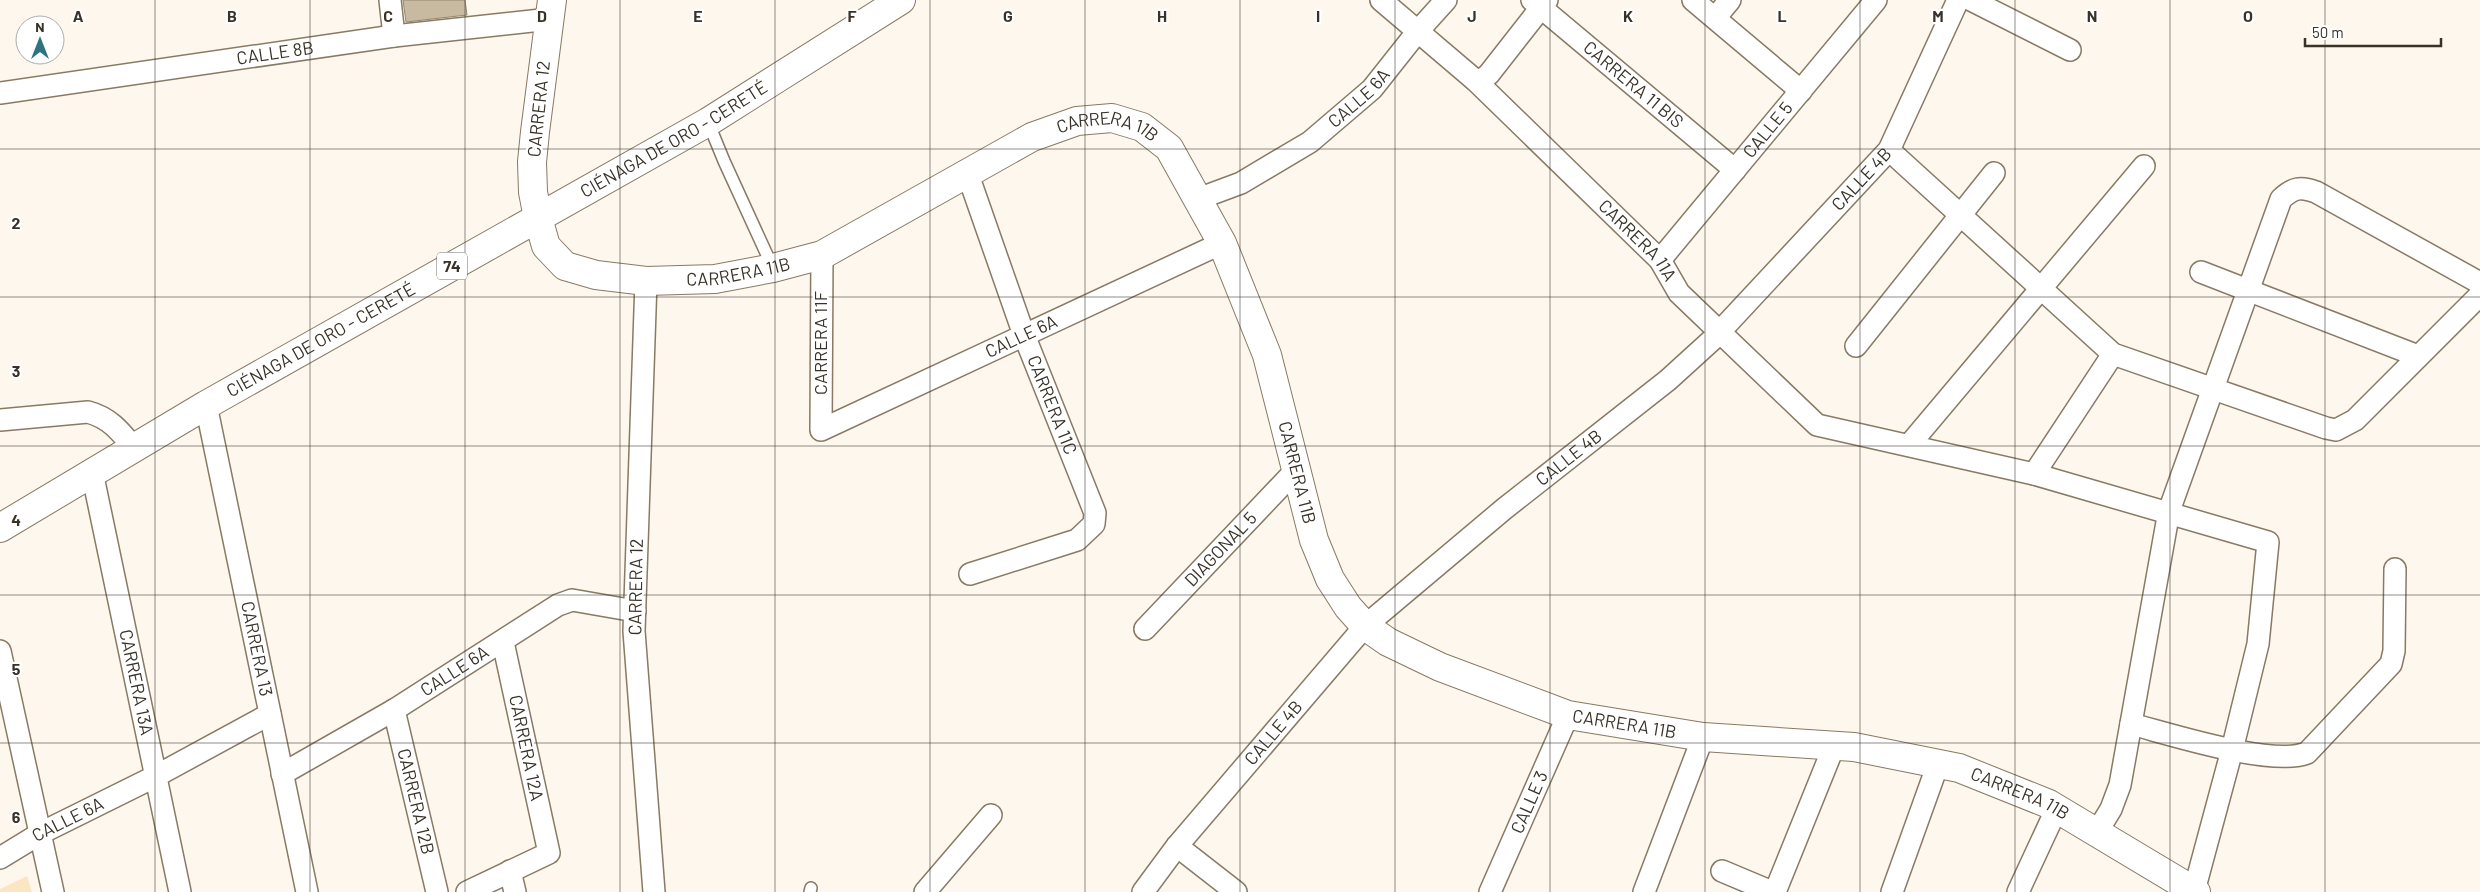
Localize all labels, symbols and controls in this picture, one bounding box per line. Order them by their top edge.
text: A [73,6,84,25]
text: B [227,6,237,25]
text: C [383,6,393,25]
text: D [537,6,547,25]
text: E [693,6,703,25]
text: F [848,6,857,25]
text: G [1003,6,1013,25]
text: H [1157,6,1167,25]
text: I [1316,6,1320,25]
text: J [1467,6,1477,25]
text: K [1623,6,1633,25]
text: L [1777,6,1787,25]
text: M [1932,6,1944,25]
text: N [2087,6,2097,25]
text: O [2243,6,2253,25]
north arrow [15,15,65,65]
scale bar [2305,15,2441,47]
text: N [35,18,45,35]
text: 50 m [2312,23,2344,41]
street label: CALLE 8B [235,36,315,69]
street label: CARRERA 11 BIS [1579,36,1688,132]
street label: CARRERA 12 [522,60,554,158]
street label: CALLE 6A [1323,64,1394,132]
street label: CIÉNAGA DE ORO - CERETÉ [576,75,771,202]
street label: CALLE 5 [1738,97,1797,162]
street label: CARRERA 11B [1053,106,1163,146]
street label: CALLE 4B [1826,143,1896,215]
street label: CARRERA 11A [1594,194,1682,285]
text: 2 [12,213,21,232]
road number: 74 [437,252,467,280]
street label: CARRERA 11B [686,252,792,290]
street label: CIÉNAGA DE ORO - CERETÉ [222,277,419,401]
street label: CARRERA 11F [809,291,831,395]
street label: CALLE 6A [981,309,1060,362]
street label: CARRERA 11C [1023,352,1082,457]
text: 3 [12,361,20,380]
street label: CARRERA 11B [1274,419,1321,526]
street label: CALLE 4B [1531,424,1606,490]
street label: DIAGONAL 5 [1179,507,1261,591]
text: 4 [11,510,21,529]
street label: CARRERA 12 [623,538,647,636]
street label: CARRERA 13 [237,599,278,698]
street label: CARRERA 13A [115,627,159,737]
street label: CALLE 6A [416,640,493,700]
text: 5 [12,659,21,678]
street label: CARRERA 12A [505,693,549,803]
street label: CALLE 4B [1239,695,1307,769]
street label: CARRERA 11B [1571,704,1678,743]
street label: CARRERA 12B [393,746,440,856]
street label: CARRERA 11B [1968,762,2074,824]
street label: CALLE 3 [1505,767,1552,837]
street label: CALLE 6A [27,792,107,846]
text: 6 [12,807,21,826]

